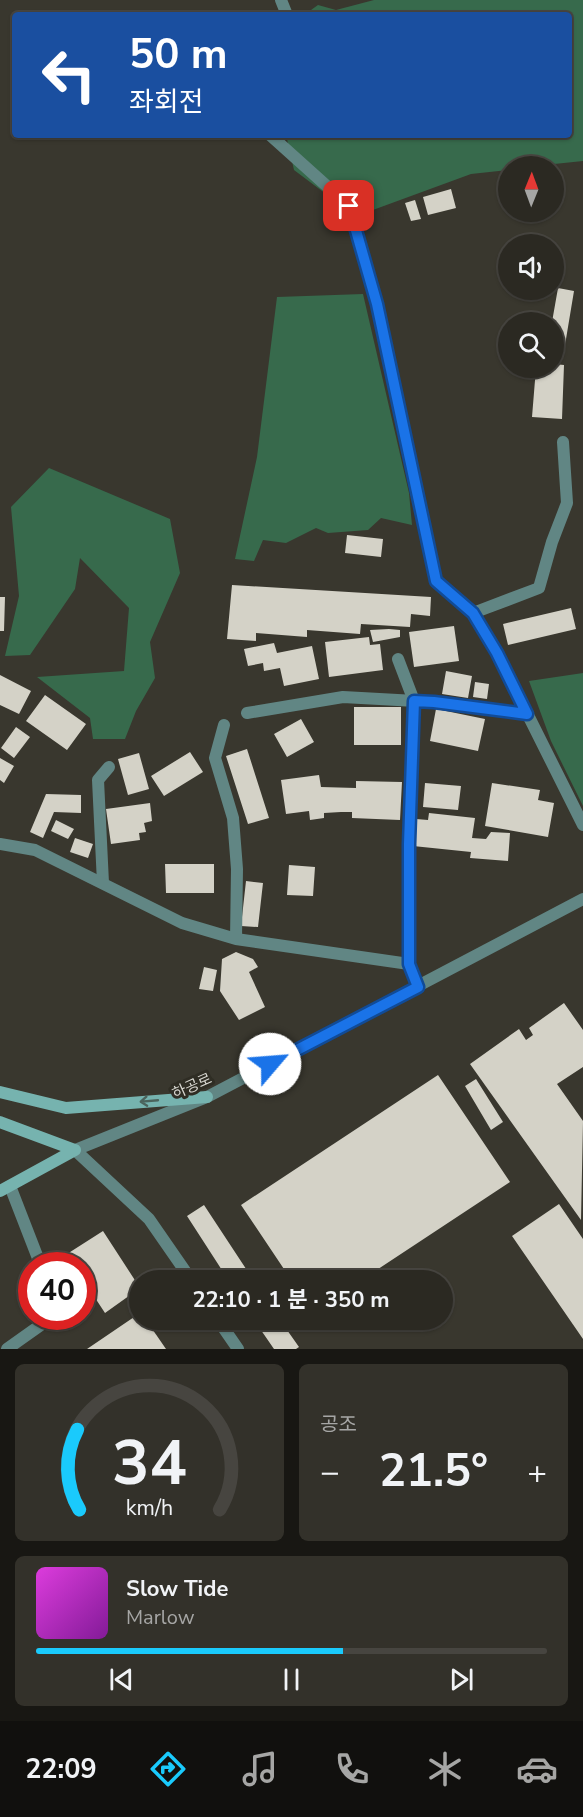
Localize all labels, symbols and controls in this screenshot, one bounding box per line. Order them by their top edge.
text: 50 m [129,26,228,83]
icon: left [30,36,108,114]
text: 좌회전 [129,84,204,121]
north arrow [498,156,564,222]
map controls [498,156,564,378]
pin [323,180,374,231]
icon: arrive [332,189,365,222]
button: sound [498,234,564,300]
button: search [498,312,564,378]
position arrow [238,1032,302,1096]
street label: 하공로 [169,1068,215,1104]
one-way arrow [139,1096,159,1107]
speed limit sign: 40 [18,1252,96,1330]
text: 22:10 · 1 분 · 350 m [192,1285,390,1315]
text: 공조 [320,1411,357,1438]
text: 34 [112,1421,187,1506]
text: 21.5° [379,1441,488,1502]
text: − [320,1450,340,1495]
text: + [527,1450,547,1495]
text: km/h [126,1493,173,1523]
text: Slow Tide [126,1574,228,1604]
text: Marlow [126,1604,194,1631]
icon: previous [105,1663,138,1696]
icon: pause [275,1663,308,1696]
icon: next [445,1663,478,1696]
icon: directions [147,1748,189,1790]
icon: music [239,1748,281,1790]
icon: phone [331,1748,373,1790]
icon: climate [424,1748,466,1790]
icon: car [516,1748,558,1790]
text: 22:09 [25,1751,97,1788]

